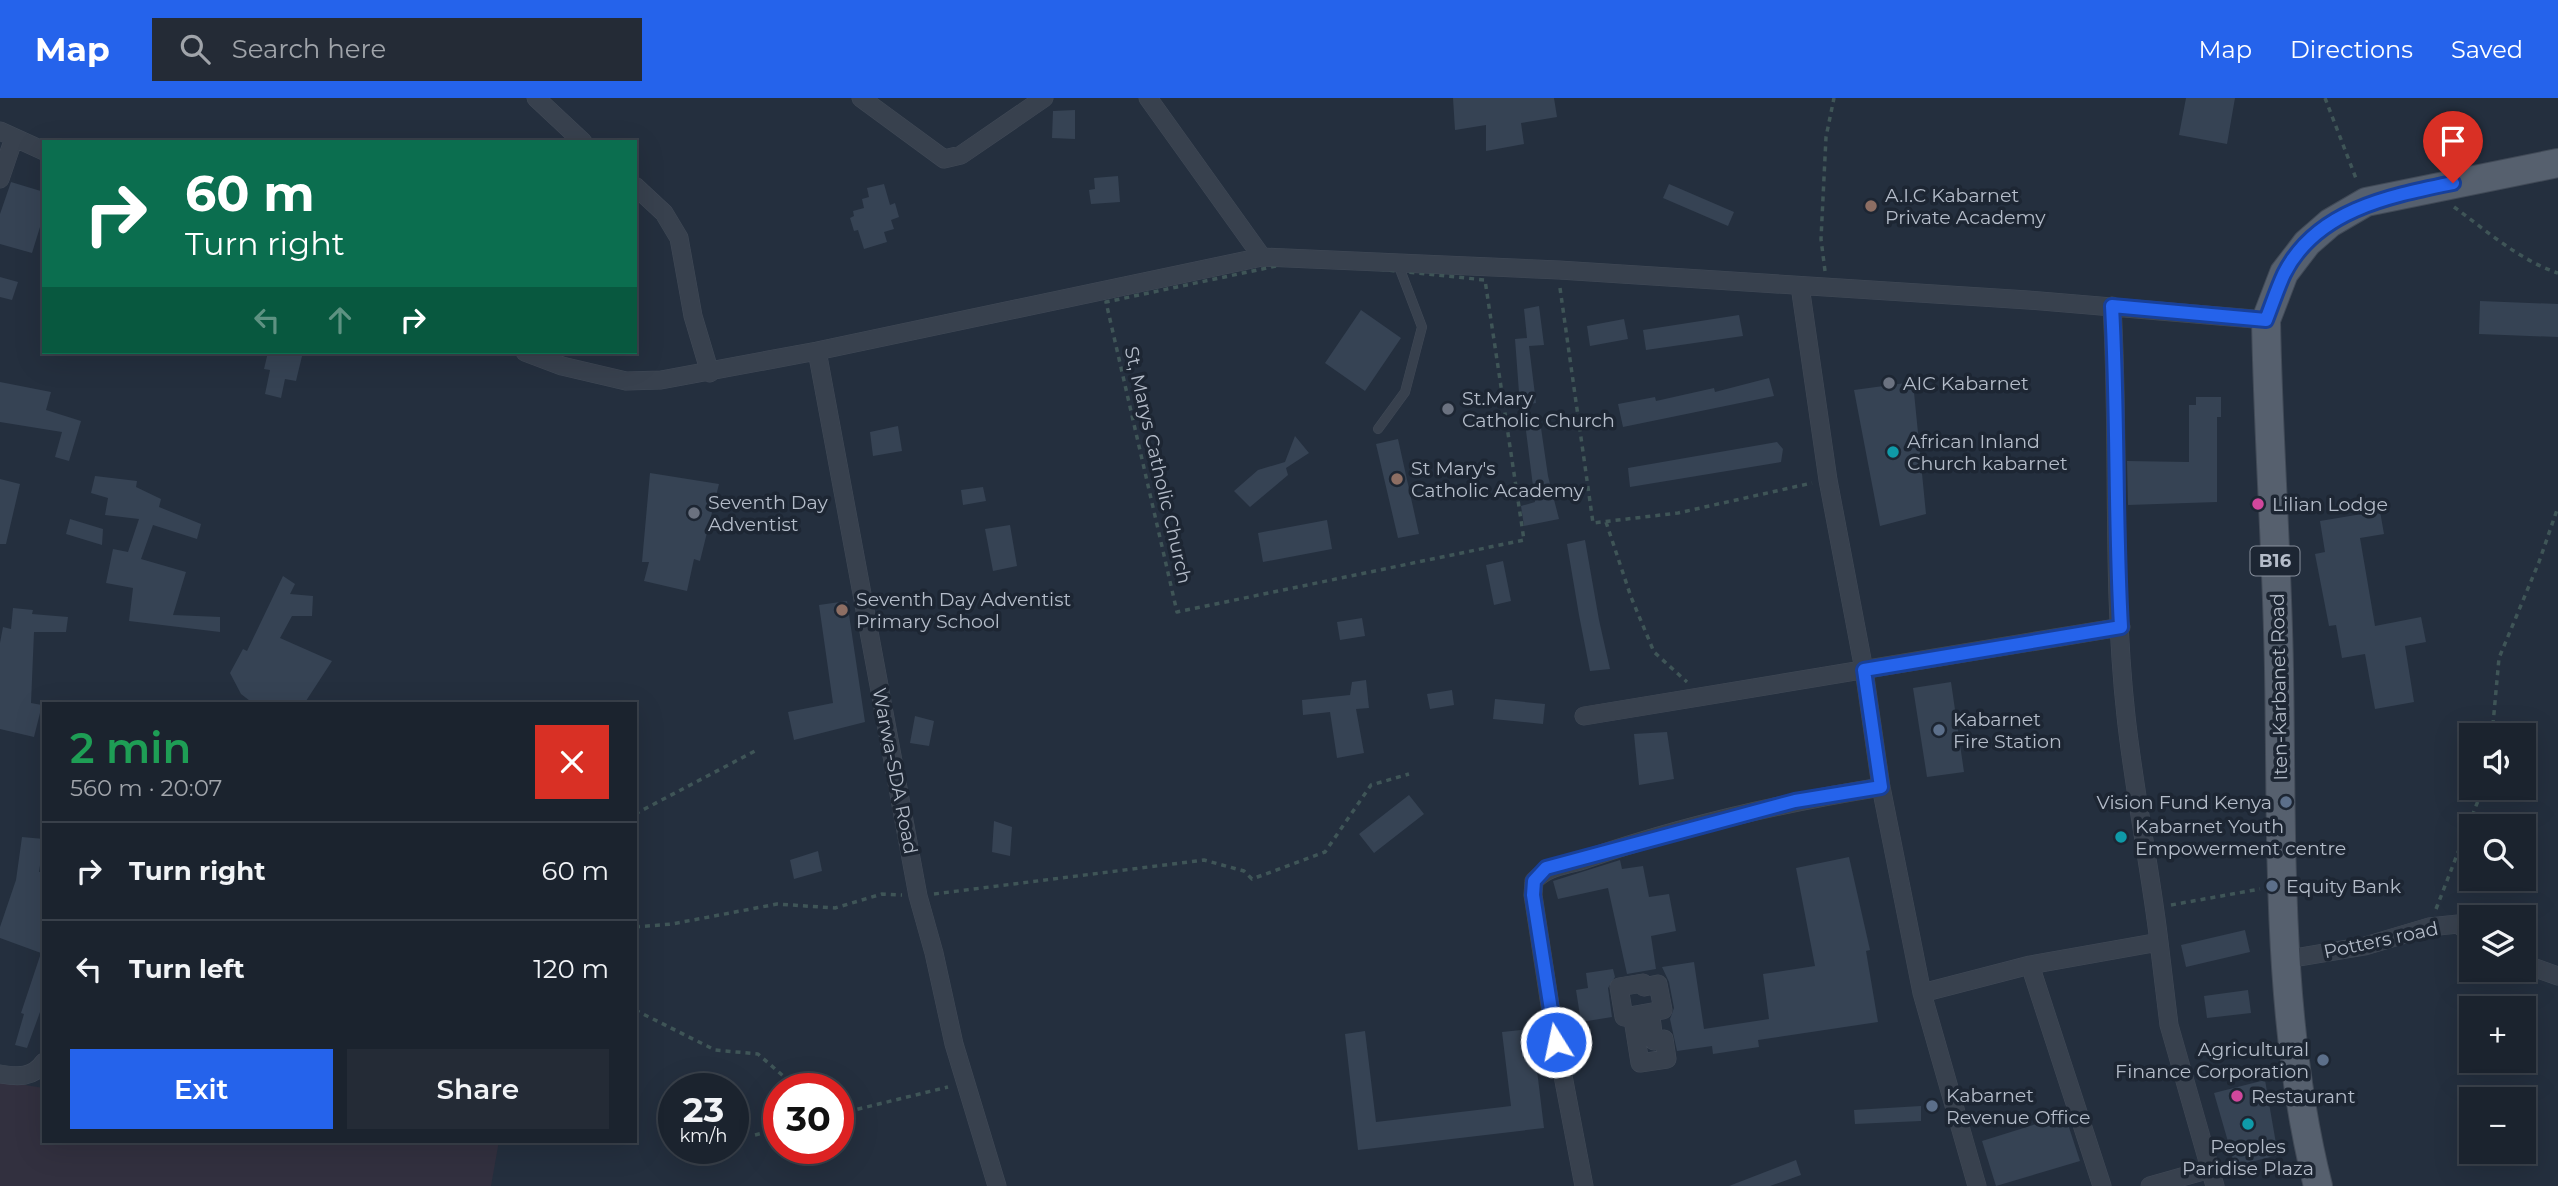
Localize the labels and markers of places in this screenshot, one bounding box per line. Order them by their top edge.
pin [2423,111,2483,183]
place label: A.I.C Kabarnet Private Academy [1885,184,2046,229]
marker: A.I.C Kabarnet Private Academy [1863,198,1879,214]
place label: AIC Kabarnet [1903,372,2029,395]
marker: AIC Kabarnet [1881,375,1897,391]
place label: St.Mary Catholic Church [1462,387,1615,432]
marker: St.Mary Catholic Church [1440,401,1456,417]
place label: African Inland Church kabarnet [1907,430,2068,475]
marker: African Inland Church kabarnet [1885,444,1901,460]
place label: St Mary's Catholic Academy [1411,457,1584,502]
marker: St Mary's Catholic Academy [1389,471,1405,487]
place label: Seventh Day Adventist [708,491,828,536]
place label: Lilian Lodge [2272,493,2388,516]
marker: Lilian Lodge [2250,496,2266,512]
marker: Seventh Day Adventist [686,505,702,521]
place label: Seventh Day Adventist Primary School [856,588,1071,633]
marker: Seventh Day Adventist Primary School [834,602,850,618]
place label: Kabarnet Fire Station [1953,708,2062,753]
marker: Kabarnet Fire Station [1931,722,1947,738]
place label: Vision Fund Kenya [2097,791,2272,814]
marker: Vision Fund Kenya [2278,794,2294,810]
place label: Kabarnet Youth Empowerment centre [2135,815,2346,860]
marker: Kabarnet Youth Empowerment centre [2113,829,2129,845]
place label: Equity Bank [2286,875,2402,898]
marker: Equity Bank [2264,878,2280,894]
place label: Agricultural Finance Corporation [2115,1038,2309,1083]
marker: Agricultural Finance Corporation [2315,1052,2331,1068]
place label: Kabarnet Revenue Office [1946,1084,2091,1129]
place label: Restaurant [2251,1085,2356,1108]
marker: Restaurant [2229,1088,2245,1104]
marker: Kabarnet Revenue Office [1924,1098,1940,1114]
marker: Peoples Paridise Plaza [2240,1116,2256,1132]
place label: Peoples Paridise Plaza [2182,1135,2314,1180]

